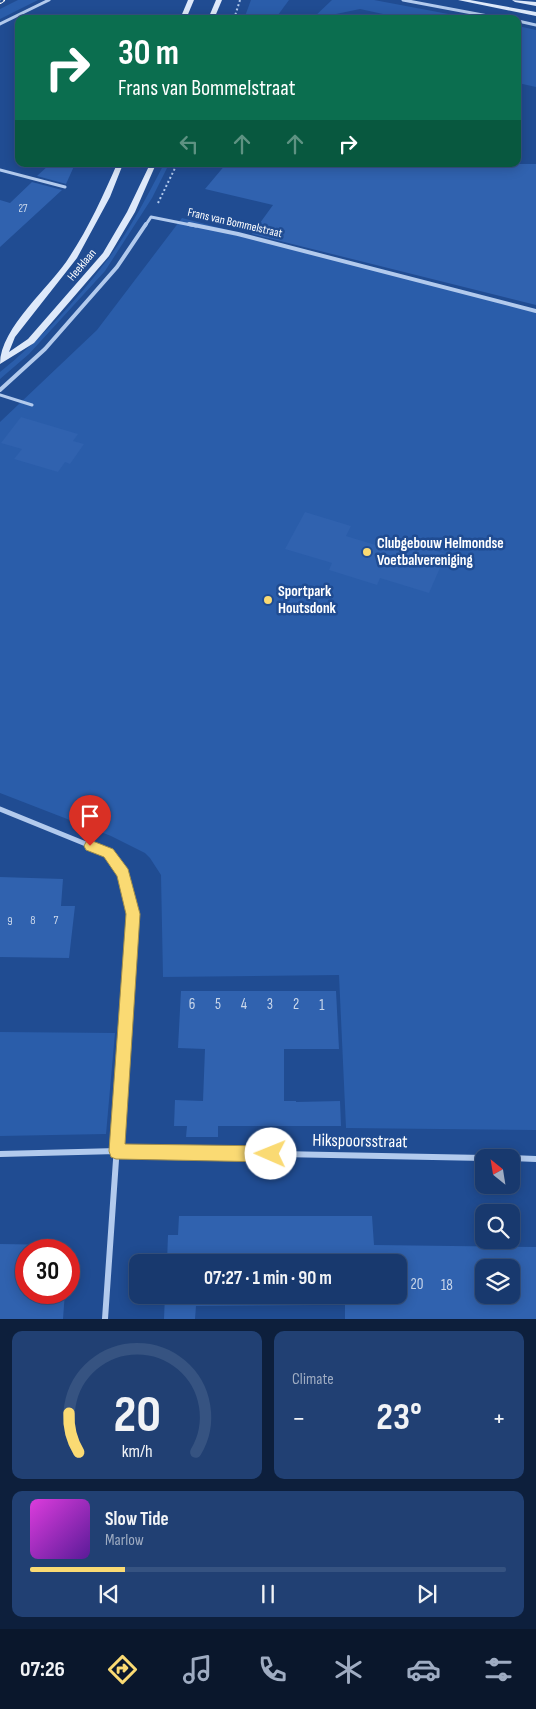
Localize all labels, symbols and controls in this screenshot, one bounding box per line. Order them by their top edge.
text: 30 m [118,32,179,75]
icon: right [35,35,100,100]
text: Frans van Bommelstraat [118,75,295,102]
icon: left [175,130,203,158]
icon: ahead [228,130,256,158]
icon: ahead [281,130,309,158]
icon: right [334,130,362,158]
house number: 27 [19,202,28,215]
street label: Frans van Bommelstraat [186,205,284,241]
street label: Heeklaan [64,246,100,284]
place label: Clubgebouw Helmondse Voetbalvereniging [377,534,504,570]
marker: Clubgebouw Helmondse Voetbalvereniging [361,546,373,558]
place label: Sportpark Houtsdonk [278,582,337,618]
marker: Sportpark Houtsdonk [262,594,274,606]
pin [69,795,111,846]
icon: arrive [76,802,104,830]
house number: 8 [30,913,36,928]
house number: 7 [54,913,59,928]
house number: 9 [7,914,13,929]
house number: 6 [189,995,195,1014]
house number: 5 [215,995,221,1014]
house number: 4 [241,995,247,1014]
house number: 3 [267,995,273,1014]
house number: 2 [293,995,299,1014]
house number: 1 [319,996,325,1015]
position arrow [244,1127,296,1179]
street label: Hikspoorsstraat [312,1130,408,1152]
north arrow [475,1149,520,1194]
map controls [475,1149,520,1304]
button: search [475,1204,520,1249]
speed limit sign: 30 [15,1239,80,1304]
button: layers [475,1259,520,1304]
text: 07:27 · 1 min · 90 m [204,1267,332,1290]
house number: 20 [411,1275,423,1294]
house number: 18 [441,1276,453,1295]
text: Climate [292,1370,334,1389]
text: 20 [113,1384,161,1447]
text: 23° [376,1395,422,1440]
text: − [292,1402,306,1435]
text: + [492,1402,506,1435]
text: km/h [122,1441,152,1462]
text: Slow Tide [105,1508,169,1531]
text: Marlow [105,1531,144,1550]
icon: previous [95,1580,123,1608]
icon: pause [254,1580,282,1608]
icon: next [413,1580,441,1608]
icon: directions [105,1652,140,1687]
icon: music [180,1652,215,1687]
icon: phone [255,1652,290,1687]
icon: climate [331,1652,366,1687]
icon: car [406,1652,441,1687]
icon: filters [481,1652,516,1687]
text: 07:26 [20,1656,65,1683]

